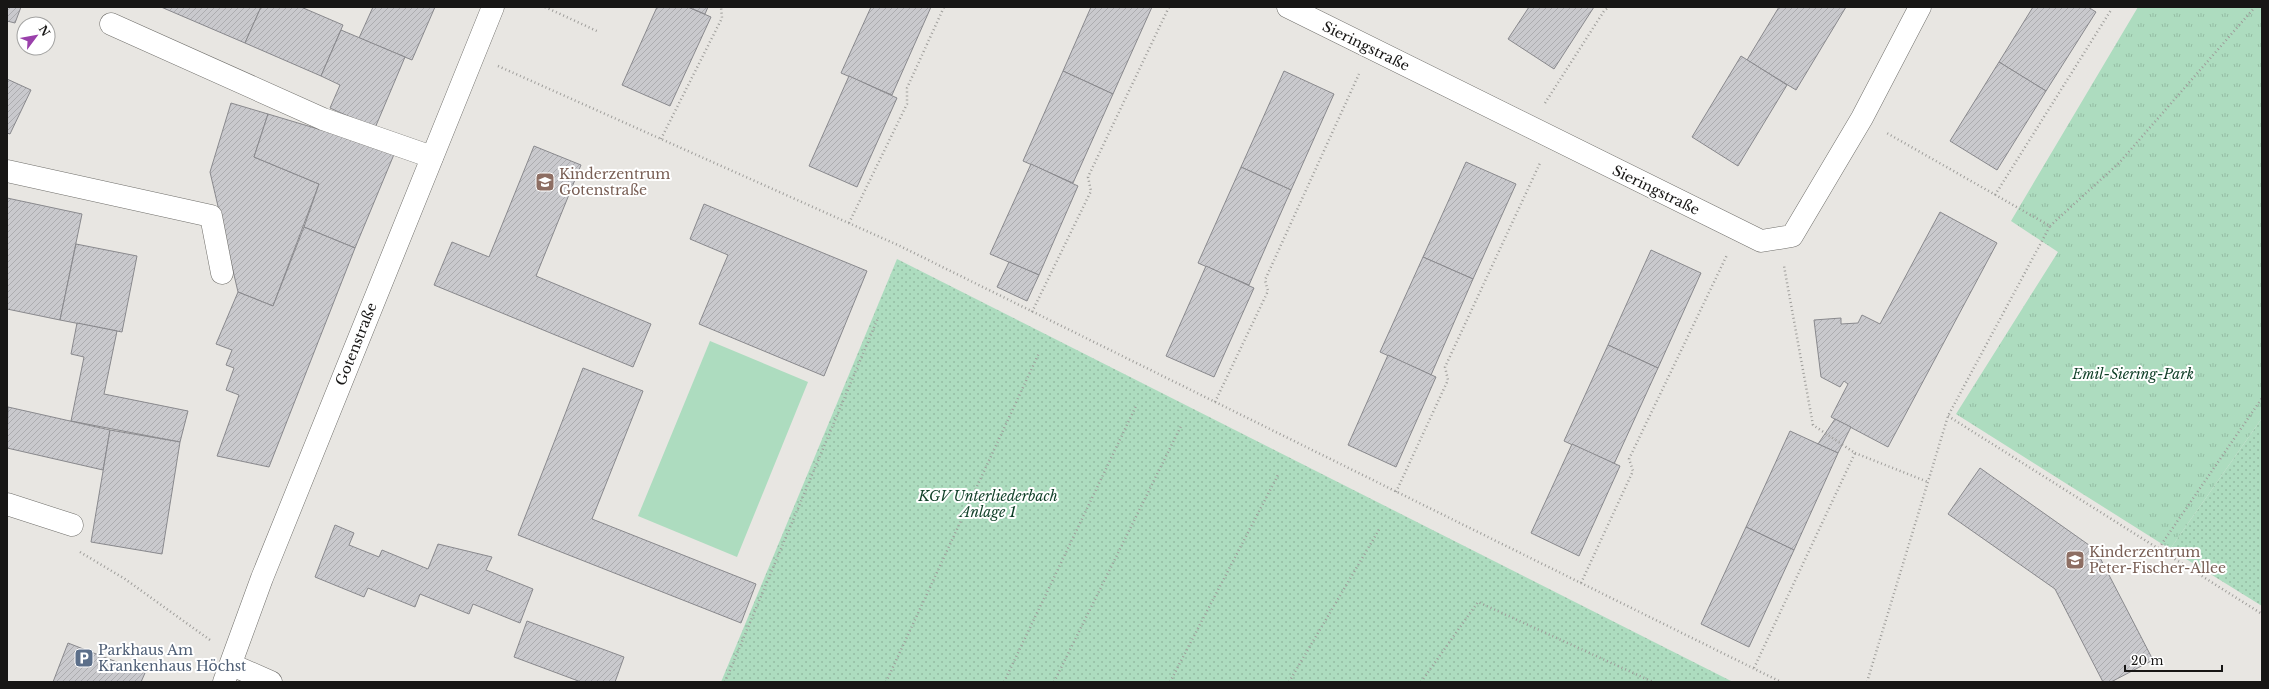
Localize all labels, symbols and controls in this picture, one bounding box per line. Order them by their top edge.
north arrow [16,16,56,56]
street label: Sieringstraße [1319,17,1413,75]
text: N [36,23,54,39]
street label: Sieringstraße [1609,161,1703,219]
place label: Kinderzentrum Gotenstraße [559,165,670,199]
school or university icon: Kinderzentrum Gotenstraße [534,171,556,193]
street label: Gotenstraße [331,300,381,388]
park label: Emil-Siering-Park [2071,365,2194,383]
park label: KGV Unterliederbach Anlage 1 [917,487,1058,521]
place label: Kinderzentrum Peter-Fischer-Allee [2089,543,2226,577]
school or university icon: Kinderzentrum Peter-Fischer-Allee [2064,549,2086,571]
place label: Parkhaus Am Krankenhaus Höchst [98,641,247,675]
parking icon: Parkhaus Am Krankenhaus Höchst [73,647,95,669]
scale bar [2125,647,2222,673]
text: 20 m [2131,653,2163,668]

